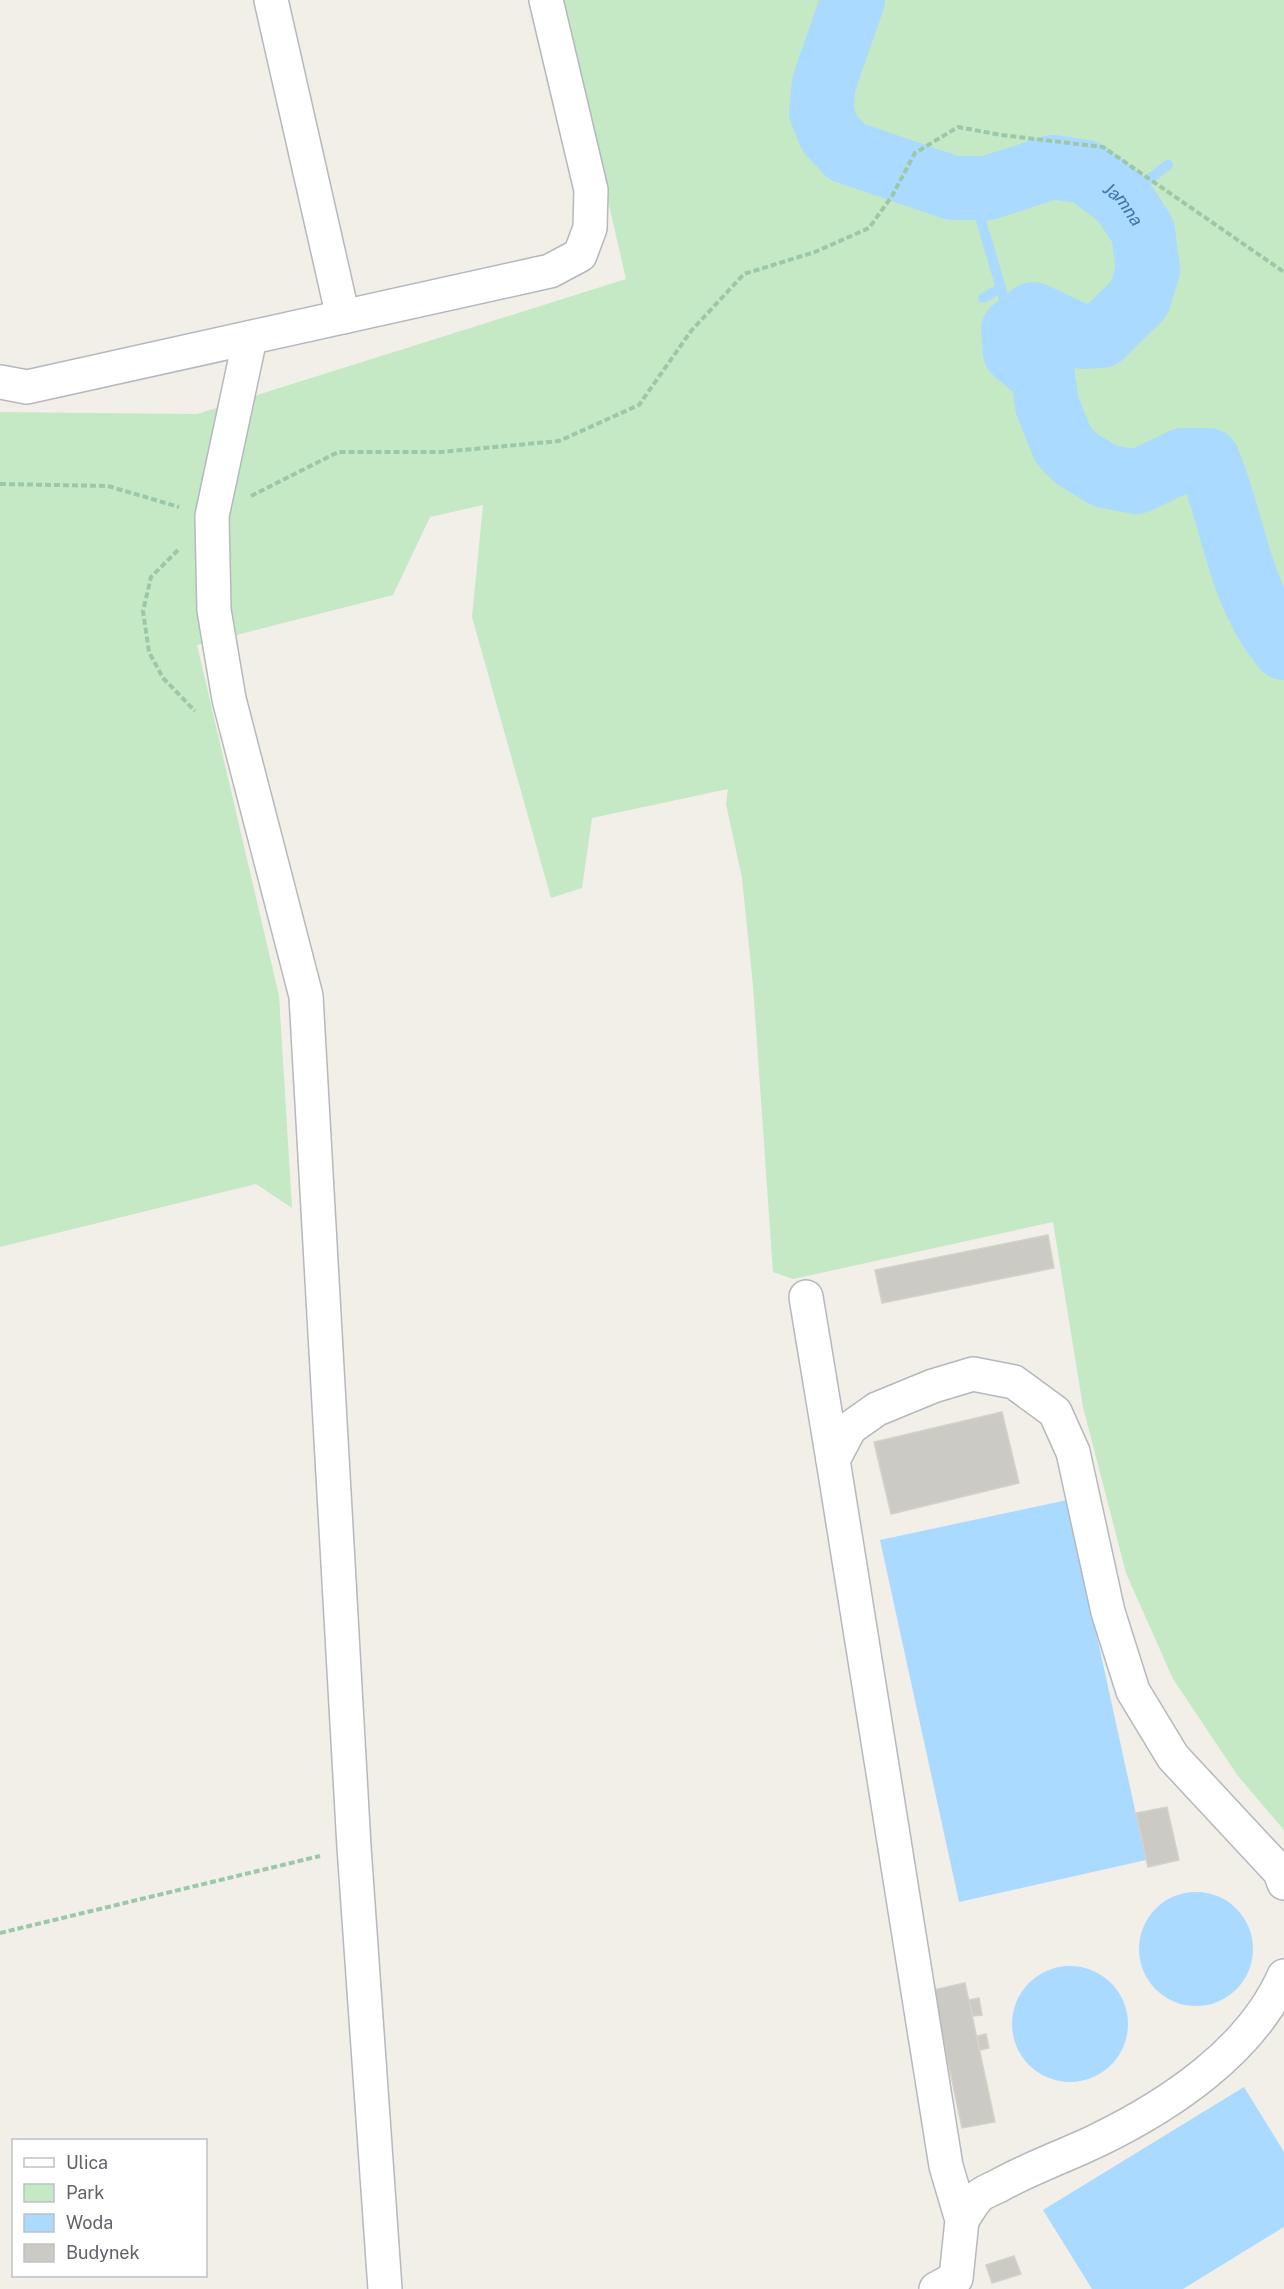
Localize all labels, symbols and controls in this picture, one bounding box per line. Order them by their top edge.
water label: Jamna [1099,178,1148,230]
legend [12,2139,207,2277]
text: Ulica [66,2152,108,2173]
text: Park [66,2182,104,2203]
text: Woda [66,2212,113,2233]
text: Budynek [66,2242,140,2263]

